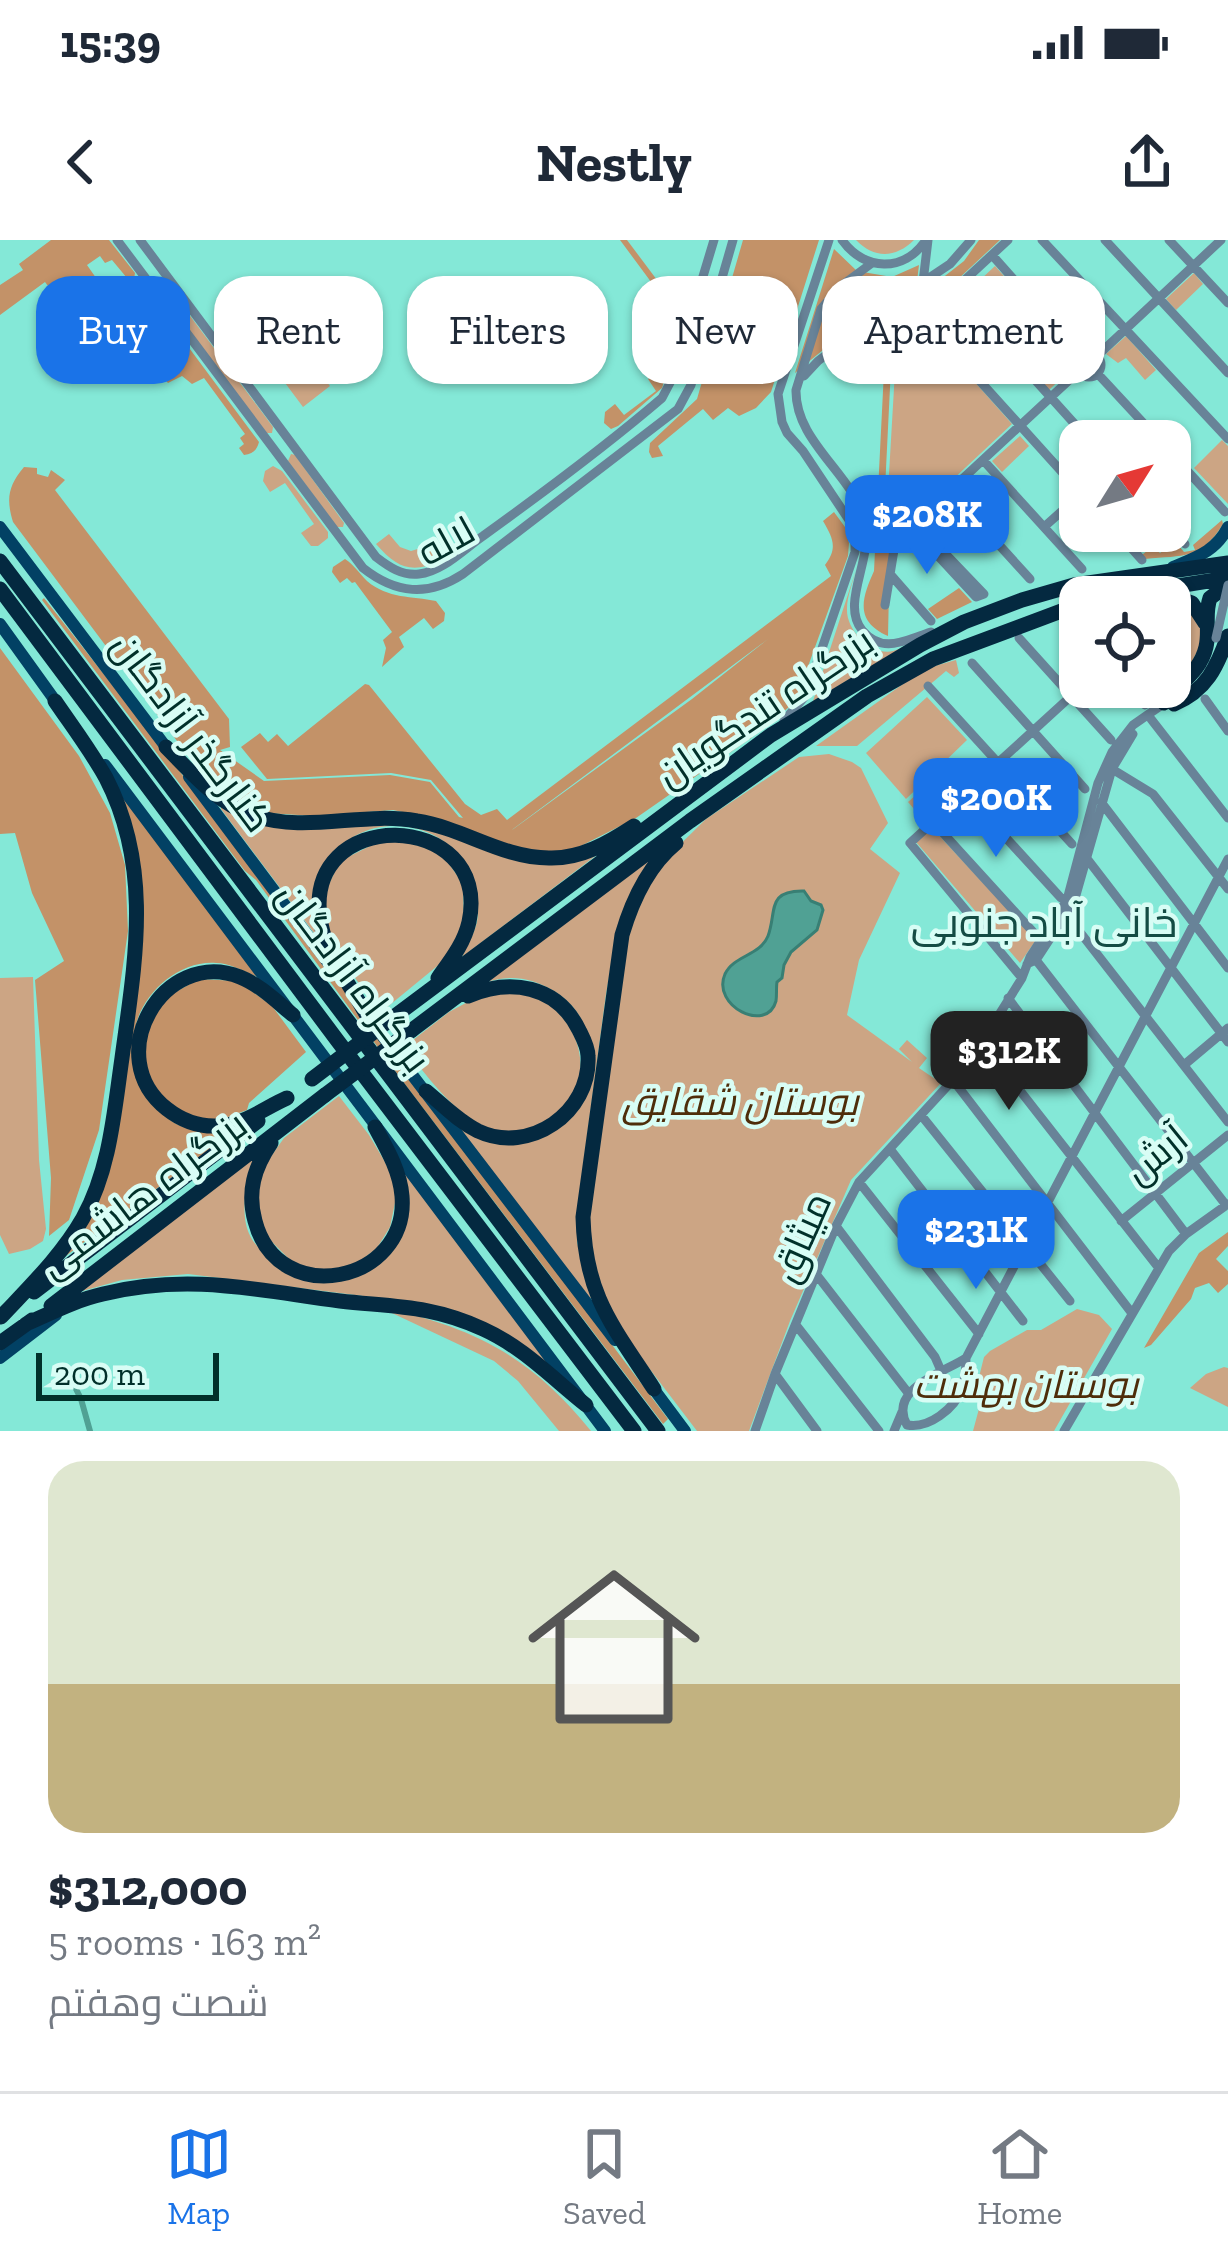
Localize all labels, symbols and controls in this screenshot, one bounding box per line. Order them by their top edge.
text: 15:39 [60,15,161,69]
icon: back [48,129,114,195]
icon: share [1114,129,1180,195]
text: Nestly [536,130,692,195]
chip: Buy [36,276,190,384]
chip: Rent [214,276,383,384]
chip: Filters [407,276,608,384]
chip: New [632,276,798,384]
chip: Apartment [822,276,1105,384]
north arrow [1059,420,1191,552]
map controls [1059,420,1191,708]
pin: $208K [843,475,1011,577]
text: $208K [872,490,982,537]
street label: لاله [409,506,483,576]
button: locate [1059,576,1191,708]
street label: بزرگراه تندگویان [647,617,883,797]
street label: کنارگذر آزادگان [102,623,282,841]
pin: $200K [912,758,1080,860]
text: $200K [940,773,1052,820]
street label: بزرگراه آزادگان [267,872,441,1082]
district label: خانی آباد جنوبی [911,897,1177,948]
pin: $312K [925,1011,1093,1113]
text: $312K [958,1026,1060,1073]
park label: بوستان شقایق [622,1078,861,1126]
street label: بزرگراه هاشمی [30,1101,256,1287]
street label: آرش [1115,1114,1197,1194]
street label: میثاق [761,1185,841,1289]
pin: $231K [892,1190,1060,1292]
text: $231K [925,1205,1027,1252]
scale bar [36,1347,219,1400]
text: 200 m [54,1354,145,1393]
park label: بوستان بهشت [914,1361,1141,1408]
icon: home [506,1539,722,1755]
text: $312,000 [48,1857,248,1918]
text: 5 rooms · 163 m² [48,1918,321,1965]
text: شصت وهفتم [48,1979,269,2026]
tab: Map [166,2121,232,2232]
tab: Saved [563,2121,646,2232]
tab: Home [977,2121,1062,2232]

